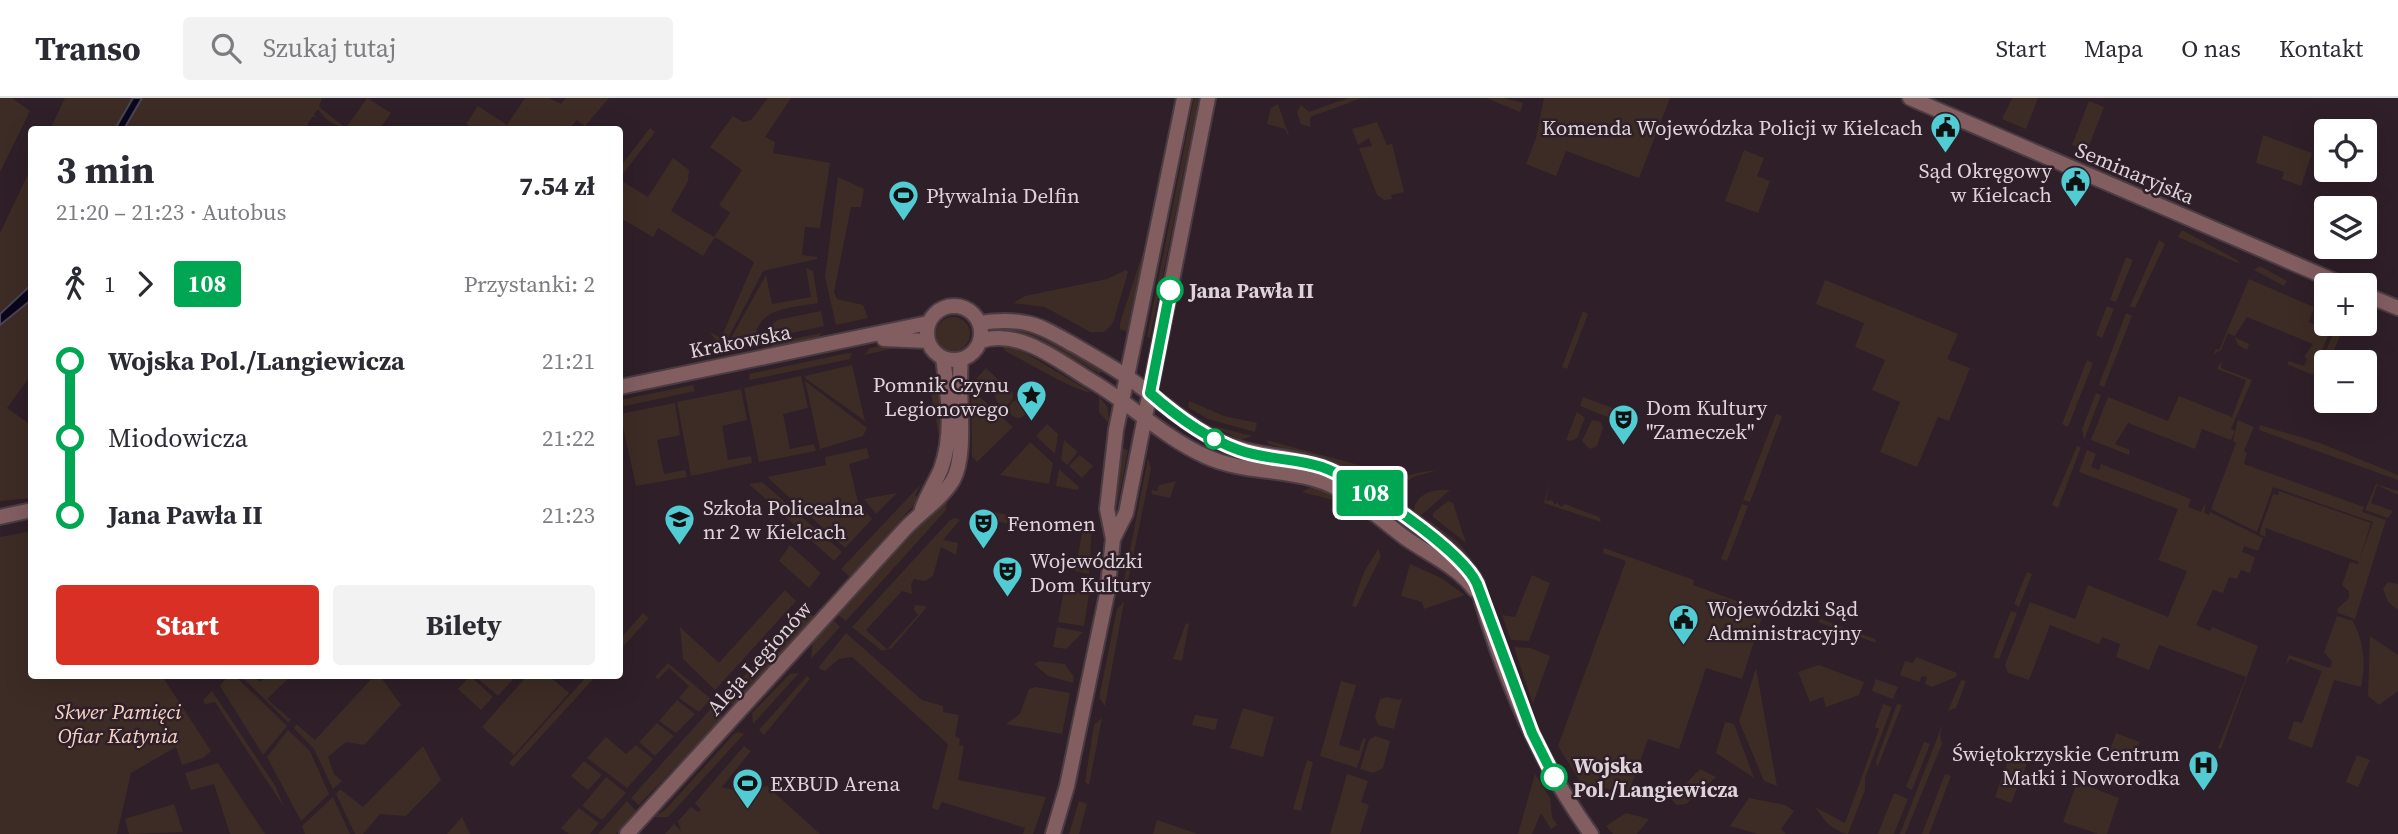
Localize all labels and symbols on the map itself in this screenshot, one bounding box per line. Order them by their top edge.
public building icon: Komenda Wojewódzka Policji w Kielcach [1929,110,1963,154]
place label: Komenda Wojewódzka Policji w Kielcach [1542,113,1923,142]
street label: Seminaryjska [2071,135,2199,211]
place label: Sąd Okręgowy w Kielcach [1919,156,2052,209]
public building icon: Sąd Okręgowy w Kielcach [2058,165,2092,209]
sports icon: Pływalnia Delfin [886,178,920,222]
place label: Pływalnia Delfin [926,181,1080,210]
place label: Jana Pawła II [1187,276,1314,305]
marker: Jana Pawła II [1157,277,1183,303]
street label: Krakowska [687,317,794,365]
place label: Pomnik Czynu Legionowego [873,370,1009,423]
place icon: Pomnik Czynu Legionowego [1015,379,1049,423]
place label: Dom Kultury "Zameczek" [1646,393,1767,446]
theatre icon: Dom Kultury "Zameczek" [1606,402,1640,446]
unlabelled marker [1204,429,1224,449]
line badge: 108 [1330,470,1410,516]
place label: Szkoła Policealna nr 2 w Kielcach [703,493,865,546]
school or university icon: Szkoła Policealna nr 2 w Kielcach [663,502,697,546]
theatre icon: Fenomen [967,506,1001,550]
place label: Fenomen [1007,509,1096,538]
place label: Wojewódzki Dom Kultury [1030,546,1151,599]
theatre icon: Wojewódzki Dom Kultury [990,555,1024,599]
place label: Wojewódzki Sąd Administracyjny [1707,594,1862,647]
street label: Aleja Legionów [700,595,818,721]
public building icon: Wojewódzki Sąd Administracyjny [1667,603,1701,647]
park label: Skwer Pamięci Ofiar Katynia [55,697,182,750]
place label: Świętokrzyskie Centrum Matki i Noworodka [1952,739,2180,792]
hospital icon: Świętokrzyskie Centrum Matki i Noworodka [2186,748,2220,792]
place label: Wojska Pol./Langiewicza [1573,751,1739,804]
marker: Wojska Pol./Langiewicza [1541,764,1567,790]
sports icon: EXBUD Arena [730,766,764,810]
place label: EXBUD Arena [770,769,901,798]

